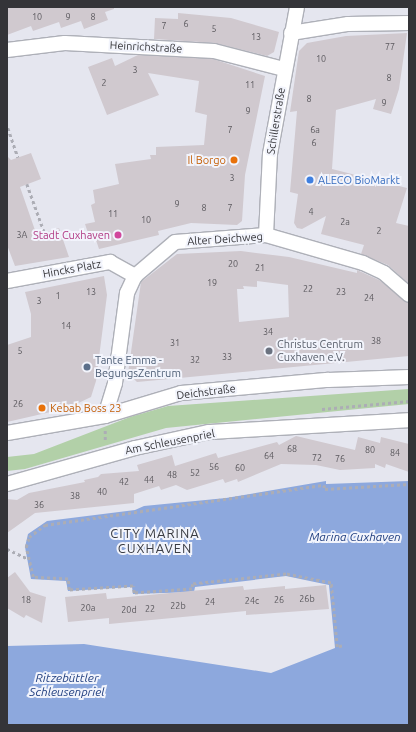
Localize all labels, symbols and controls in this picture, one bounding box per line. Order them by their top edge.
house number: 10 [32,12,42,22]
house number: 9 [65,12,71,22]
house number: 8 [90,12,96,22]
house number: 6 [183,19,189,29]
house number: 7 [161,21,167,31]
house number: 5 [211,24,217,34]
house number: 13 [251,32,261,42]
street label: Heinrichstraße [109,39,183,55]
house number: 77 [385,42,395,52]
house number: 10 [316,54,326,64]
house number: 3 [132,65,138,75]
house number: 8 [386,73,392,83]
house number: 2 [101,78,107,88]
house number: 11 [245,80,255,90]
street label: Schillerstraße [264,87,288,155]
house number: 8 [306,94,312,104]
house number: 9 [381,98,387,108]
house number: 9 [245,106,251,116]
house number: 7 [227,125,233,135]
house number: 6a [310,125,320,135]
house number: 6 [311,138,317,148]
place label: Il Borgo [187,153,226,167]
marker: Il Borgo [229,155,239,165]
house number: 3 [229,173,235,183]
place label: ALECO BioMarkt [318,173,400,187]
marker: ALECO BioMarkt [305,175,315,185]
house number: 9 [174,199,180,209]
house number: 8 [201,203,207,213]
house number: 7 [227,203,233,213]
house number: 4 [308,207,314,217]
house number: 11 [108,209,118,219]
house number: 10 [141,215,151,225]
house number: 2a [340,217,350,227]
house number: 2 [376,226,382,236]
place label: Stadt Cuxhaven [33,228,110,242]
house number: 3A [17,230,27,240]
marker: Stadt Cuxhaven [113,230,123,240]
street label: Alter Deichweg [187,230,263,248]
street label: Hincks Platz [42,257,102,281]
house number: 20 [228,259,238,269]
house number: 21 [255,263,265,273]
house number: 19 [207,278,217,288]
house number: 22 [303,284,313,294]
house number: 13 [86,287,96,297]
house number: 23 [336,287,346,297]
house number: 1 [55,291,61,301]
house number: 24 [364,293,374,303]
house number: 3 [36,296,42,306]
house number: 14 [61,321,71,331]
house number: 34 [263,327,273,337]
house number: 38 [371,336,381,346]
house number: 31 [170,338,180,348]
place label: Christus Centrum Cuxhaven e.V. [277,338,363,364]
house number: 5 [17,346,23,356]
marker: Christus Centrum Cuxhaven e.V. [264,346,274,356]
house number: 33 [222,352,232,362]
place label: Tante Emma - BegungsZentrum [95,354,181,380]
house number: 32 [190,355,200,365]
marker: Tante Emma - BegungsZentrum [82,362,92,372]
street label: Deichstraße [176,382,236,402]
house number: 26 [13,399,23,409]
place label: Kebab Boss 23 [50,401,122,415]
marker: Kebab Boss 23 [37,403,47,413]
street label: Am Schleusenpriel [124,427,216,457]
house number: 68 [287,444,297,454]
house number: 80 [365,445,375,455]
house number: 84 [390,448,400,458]
house number: 64 [264,451,274,461]
house number: 72 [312,453,322,463]
house number: 76 [335,454,345,464]
house number: 56 [209,462,219,472]
house number: 60 [235,463,245,473]
house number: 52 [190,468,200,478]
house number: 48 [167,470,177,480]
house number: 44 [144,475,154,485]
house number: 42 [119,477,129,487]
house number: 40 [97,487,107,497]
house number: 38 [70,491,80,501]
house number: 36 [34,500,44,510]
district label: CITY MARINA CUXHAVEN [110,526,200,557]
water label: Marina Cuxhaven [309,530,401,544]
house number: 26b [299,594,315,604]
house number: 18 [21,595,31,605]
house number: 26 [274,595,284,605]
house number: 24c [245,596,259,606]
house number: 24 [205,597,215,607]
house number: 22b [170,601,186,611]
house number: 20a [81,603,95,613]
house number: 22 [145,604,155,614]
house number: 20d [121,605,137,615]
water label: Ritzebüttler Schleusenpriel [29,671,105,699]

